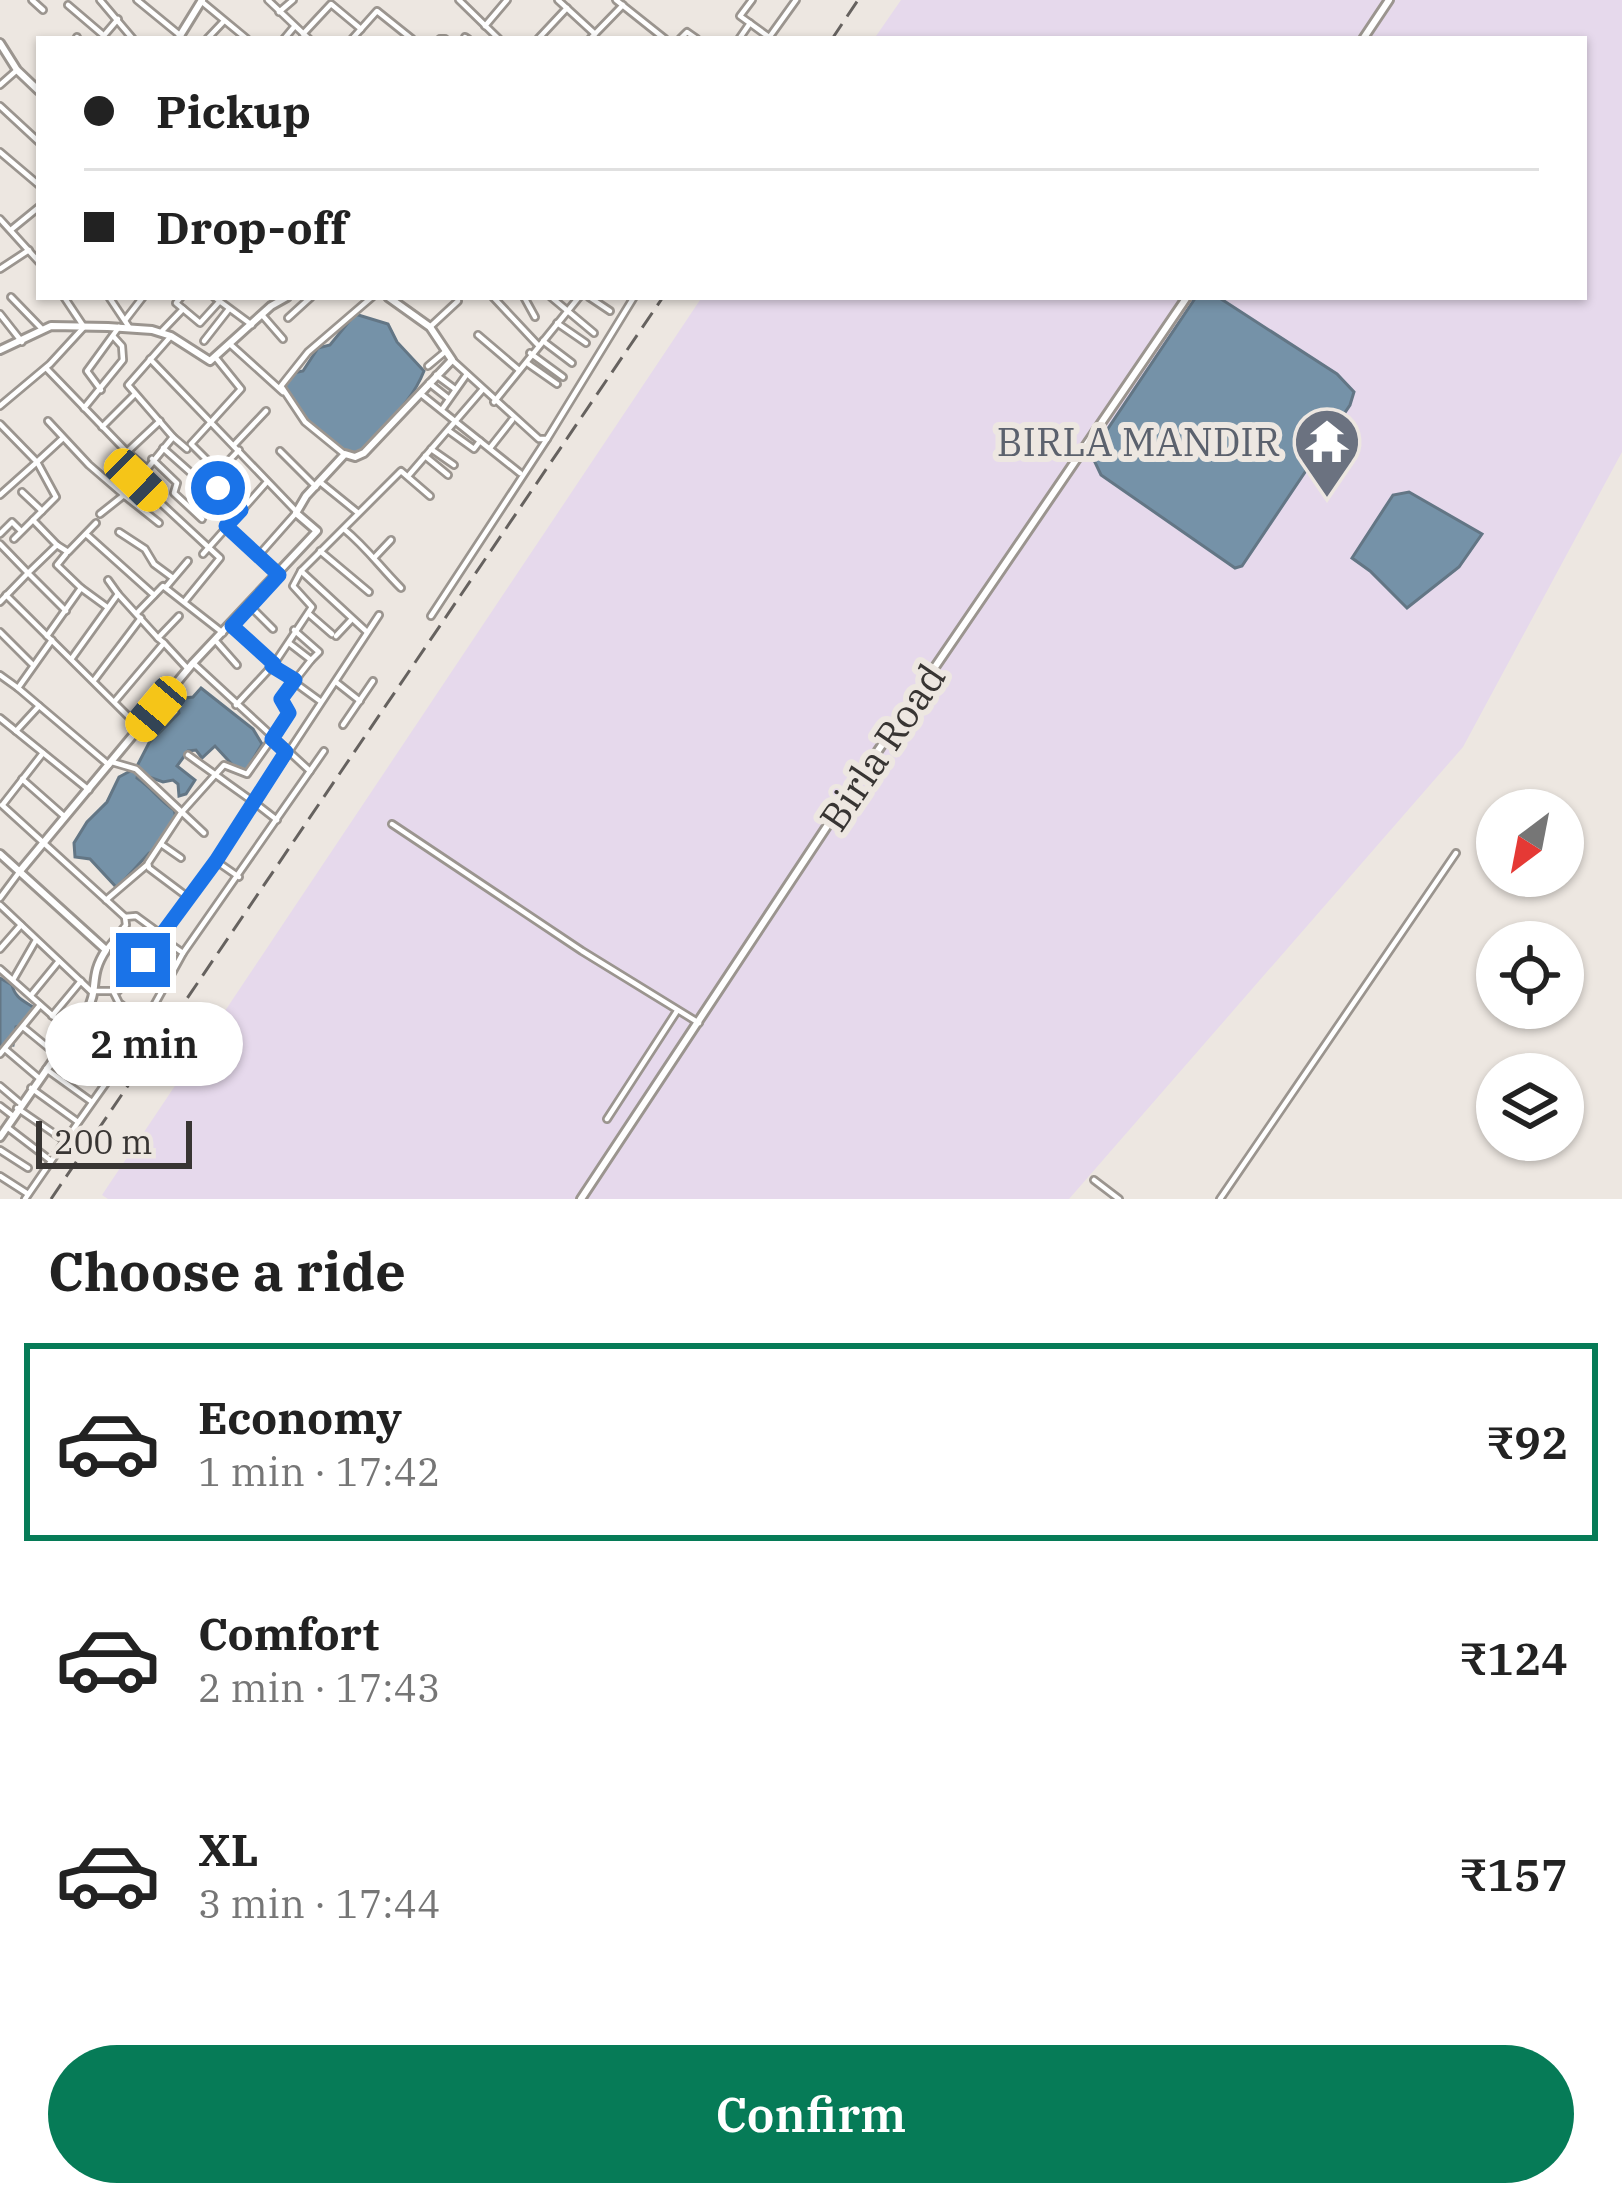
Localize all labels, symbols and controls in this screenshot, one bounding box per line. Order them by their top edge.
text: Pickup [156,82,311,140]
text: Drop-off [156,198,347,256]
temple icon: BIRLA MANDIR [1292,406,1362,500]
place label: BIRLA MANDIR [996,416,1280,467]
car [98,442,174,518]
route start [191,461,245,515]
street label: Birla Road [808,654,956,840]
car [119,670,193,748]
north arrow [1476,789,1584,897]
map controls [1476,789,1584,1161]
button: locate [1476,921,1584,1029]
route end [116,933,170,987]
callout: 2 min [44,1002,242,1086]
text: 2 min [90,1018,198,1069]
button: layers [1476,1053,1584,1161]
scale bar [36,1115,192,1168]
text: 200 m [54,1120,153,1163]
text: Choose a ride [48,1236,406,1306]
icon: car [54,1388,162,1496]
text: Economy [198,1388,402,1446]
text: ₹92 [1486,1413,1568,1471]
text: 1 min · 17:42 [198,1446,440,1497]
icon: car [54,1604,162,1712]
text: Comfort [198,1604,379,1662]
text: ₹124 [1459,1629,1568,1687]
text: 2 min · 17:43 [198,1662,440,1713]
icon: car [54,1820,162,1928]
text: XL [198,1820,259,1878]
text: ₹157 [1459,1845,1568,1903]
text: 3 min · 17:44 [198,1878,440,1929]
button: Confirm [48,2045,1574,2183]

